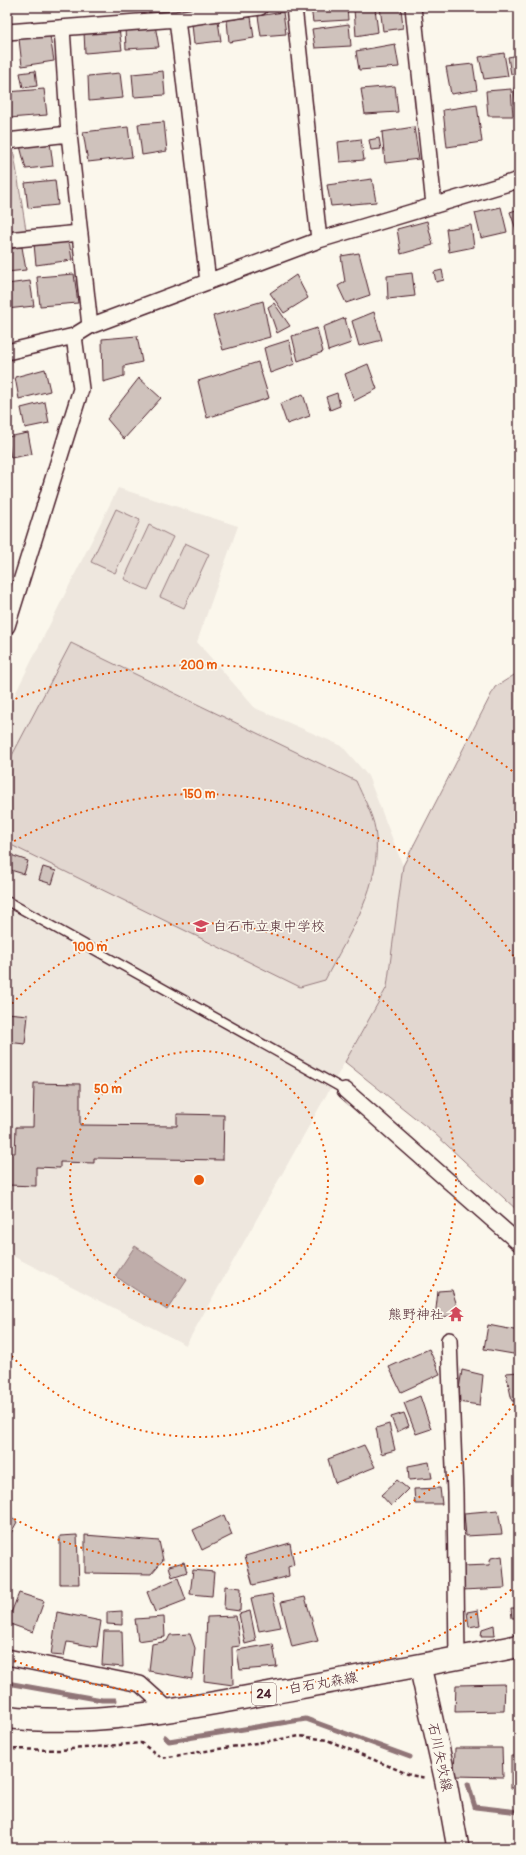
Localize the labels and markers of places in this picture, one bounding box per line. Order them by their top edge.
school or university icon: 白石市立東中学校 [192,917,210,935]
place label: 白石市立東中学校 [213,918,325,935]
centre of rings [192,1173,206,1187]
temple icon: 熊野神社 [447,1305,465,1323]
place label: 熊野神社 [388,1306,444,1323]

